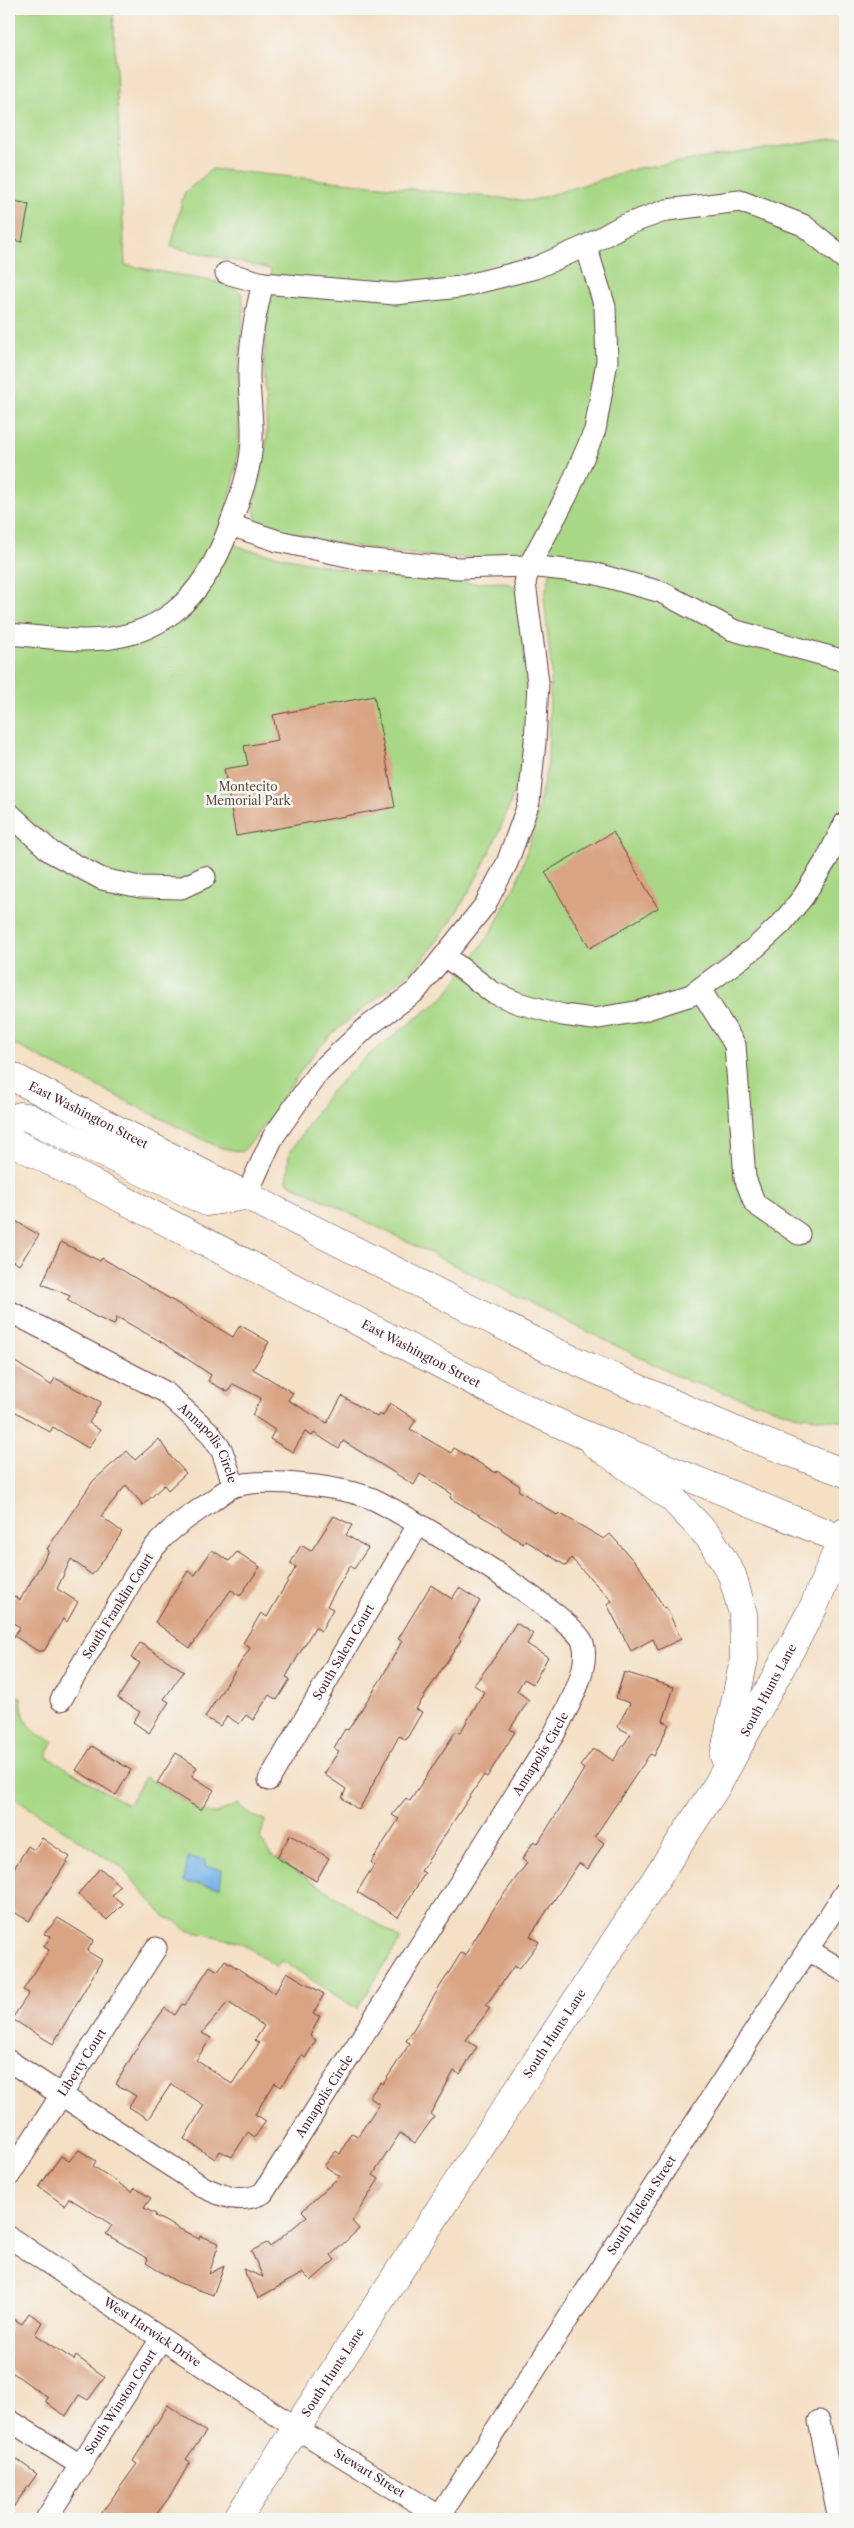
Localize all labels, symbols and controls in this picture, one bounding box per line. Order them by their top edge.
park label: Montecito Memorial Park [206,779,292,808]
street label: East Washington Street [26,1078,151,1152]
street label: East Washington Street [359,1316,484,1391]
street label: Annapolis Circle [175,1399,240,1485]
street label: South Franklin Court [79,1550,157,1661]
street label: South Salem Court [309,1601,377,1703]
street label: South Hunts Lane [737,1641,799,1739]
street label: Annapolis Circle [509,1709,571,1799]
street label: South Hunts Lane [520,1986,589,2081]
street label: Liberty Court [54,2025,109,2099]
street label: Annapolis Circle [292,2051,356,2141]
street label: South Helena Street [604,2152,679,2257]
street label: West Harwick Drive [100,2293,204,2370]
street label: South Hunts Lane [298,2325,367,2420]
street label: South Winston Court [81,2346,160,2457]
street label: Stewart Street [332,2445,409,2501]

